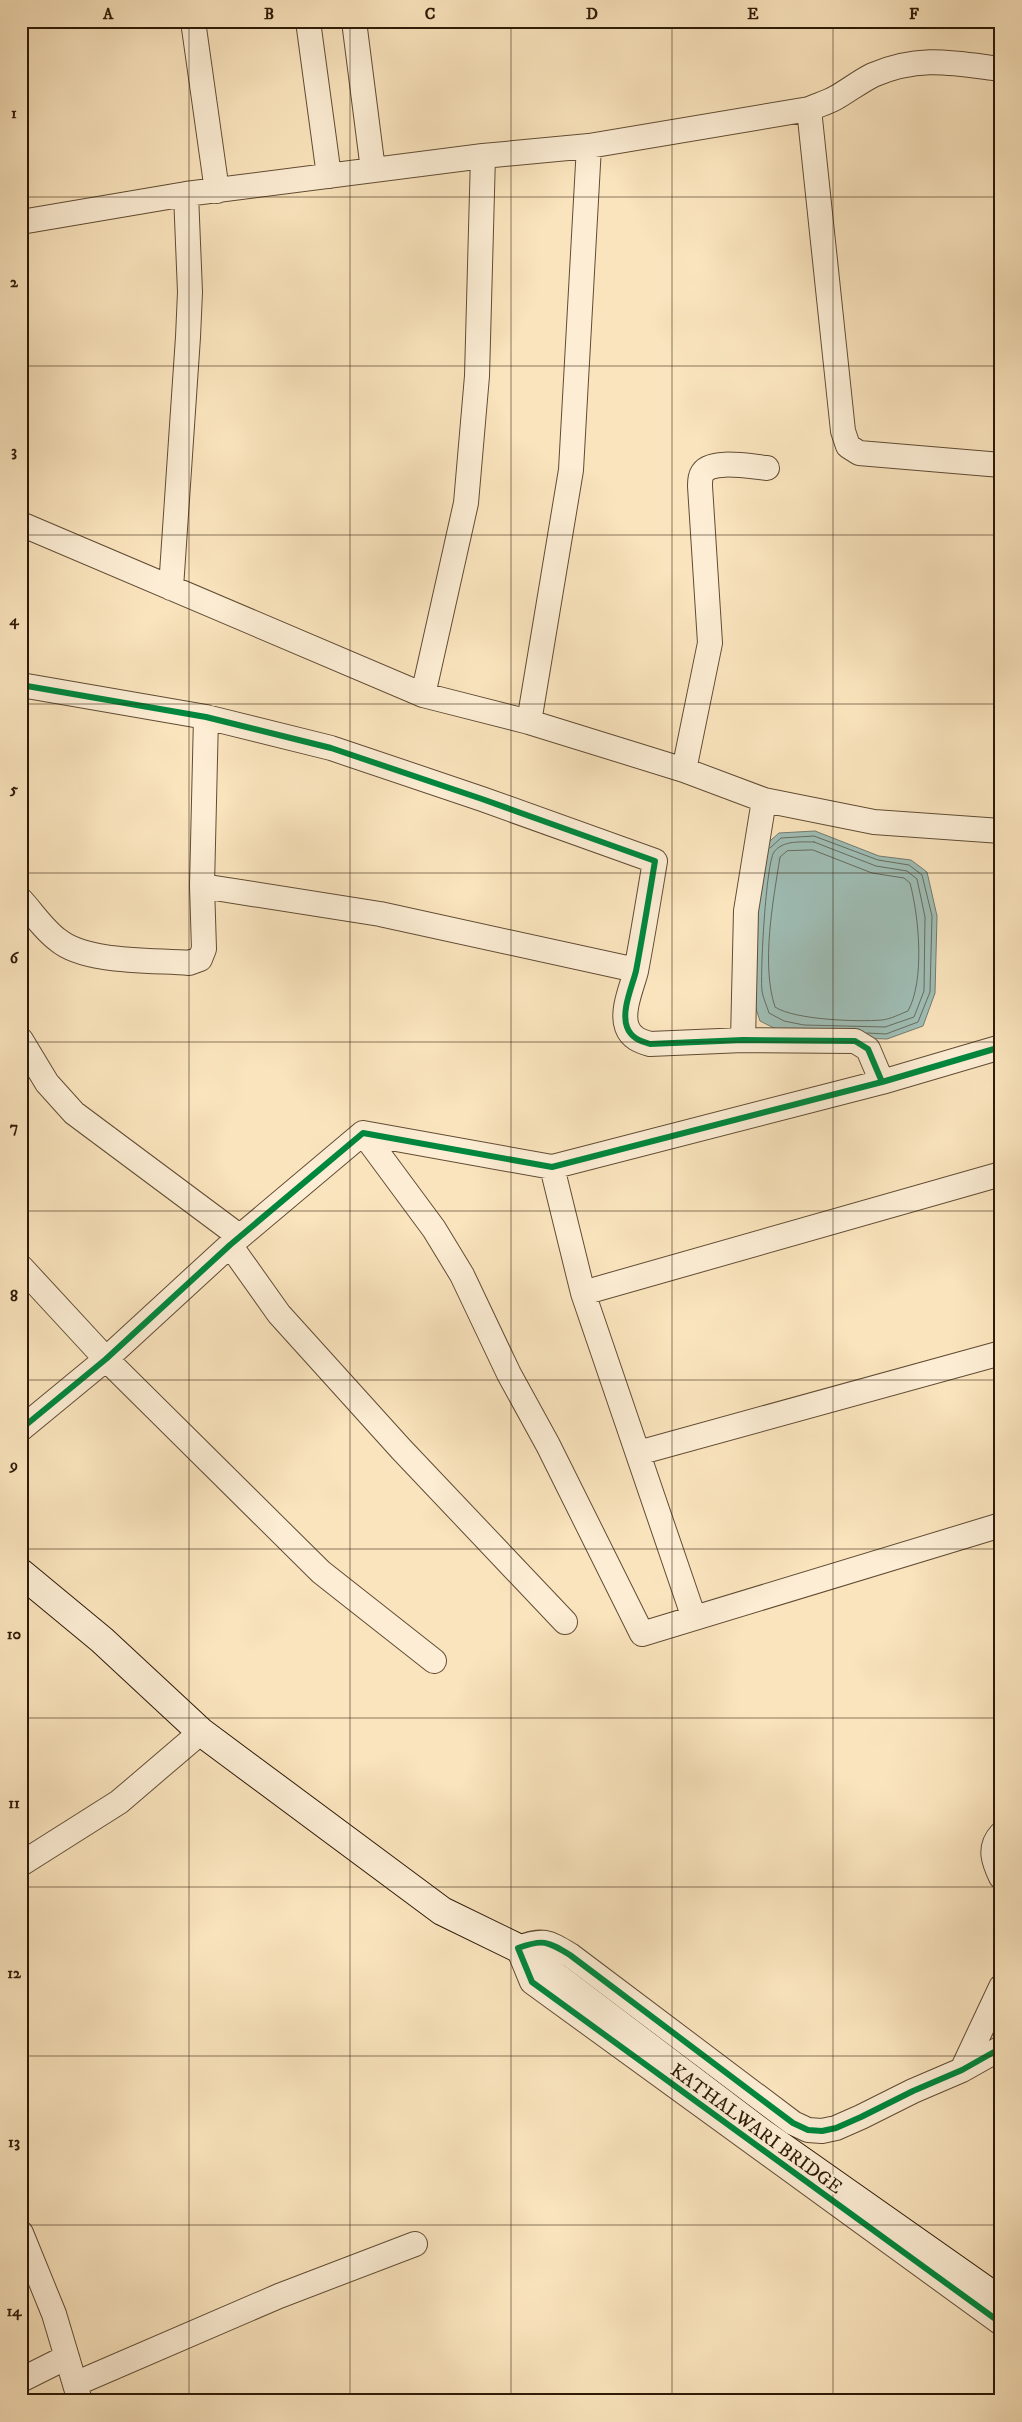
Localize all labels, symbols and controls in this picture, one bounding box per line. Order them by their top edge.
text: A [102,4,114,24]
text: B [264,4,274,24]
text: C [425,4,435,24]
text: D [586,4,598,24]
text: E [747,4,759,24]
text: F [909,4,919,24]
text: 1 [11,103,17,123]
text: 2 [10,272,19,292]
text: 3 [11,441,17,461]
text: 4 [8,610,19,630]
text: 5 [9,779,18,799]
text: 6 [10,948,20,968]
text: 7 [10,1117,18,1137]
text: 8 [10,1286,18,1306]
text: 9 [9,1455,18,1475]
text: 10 [7,1624,22,1644]
text: 11 [8,1793,20,1813]
text: 12 [7,1963,22,1983]
street label: KATHALWARI BRIDGE [666,2059,847,2199]
text: 13 [8,2132,20,2152]
text: 14 [6,2301,22,2321]

